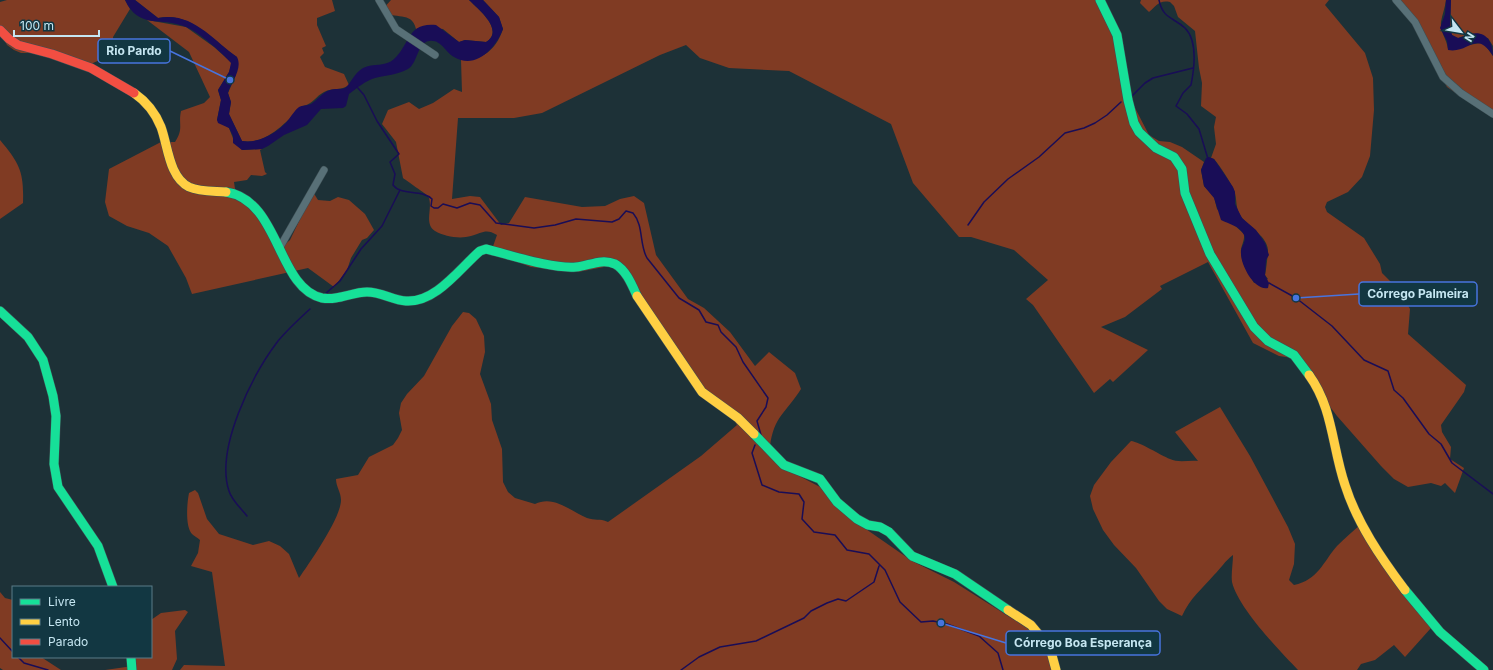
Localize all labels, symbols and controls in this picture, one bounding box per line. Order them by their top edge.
scale bar [14,12,99,38]
north arrow [1441,12,1481,52]
text: 100 m [20,18,54,33]
text: N [1461,30,1478,44]
callout: Rio Pardo [98,39,170,63]
text: Rio Pardo [106,43,162,58]
callout: Córrego Palmeira [1359,282,1477,306]
text: Córrego Palmeira [1367,286,1469,301]
legend [12,586,152,658]
text: Livre [48,594,76,609]
text: Lento [48,614,80,629]
callout: Córrego Boa Esperança [1006,631,1160,655]
text: Parado [48,634,88,649]
text: Córrego Boa Esperança [1014,635,1152,650]

